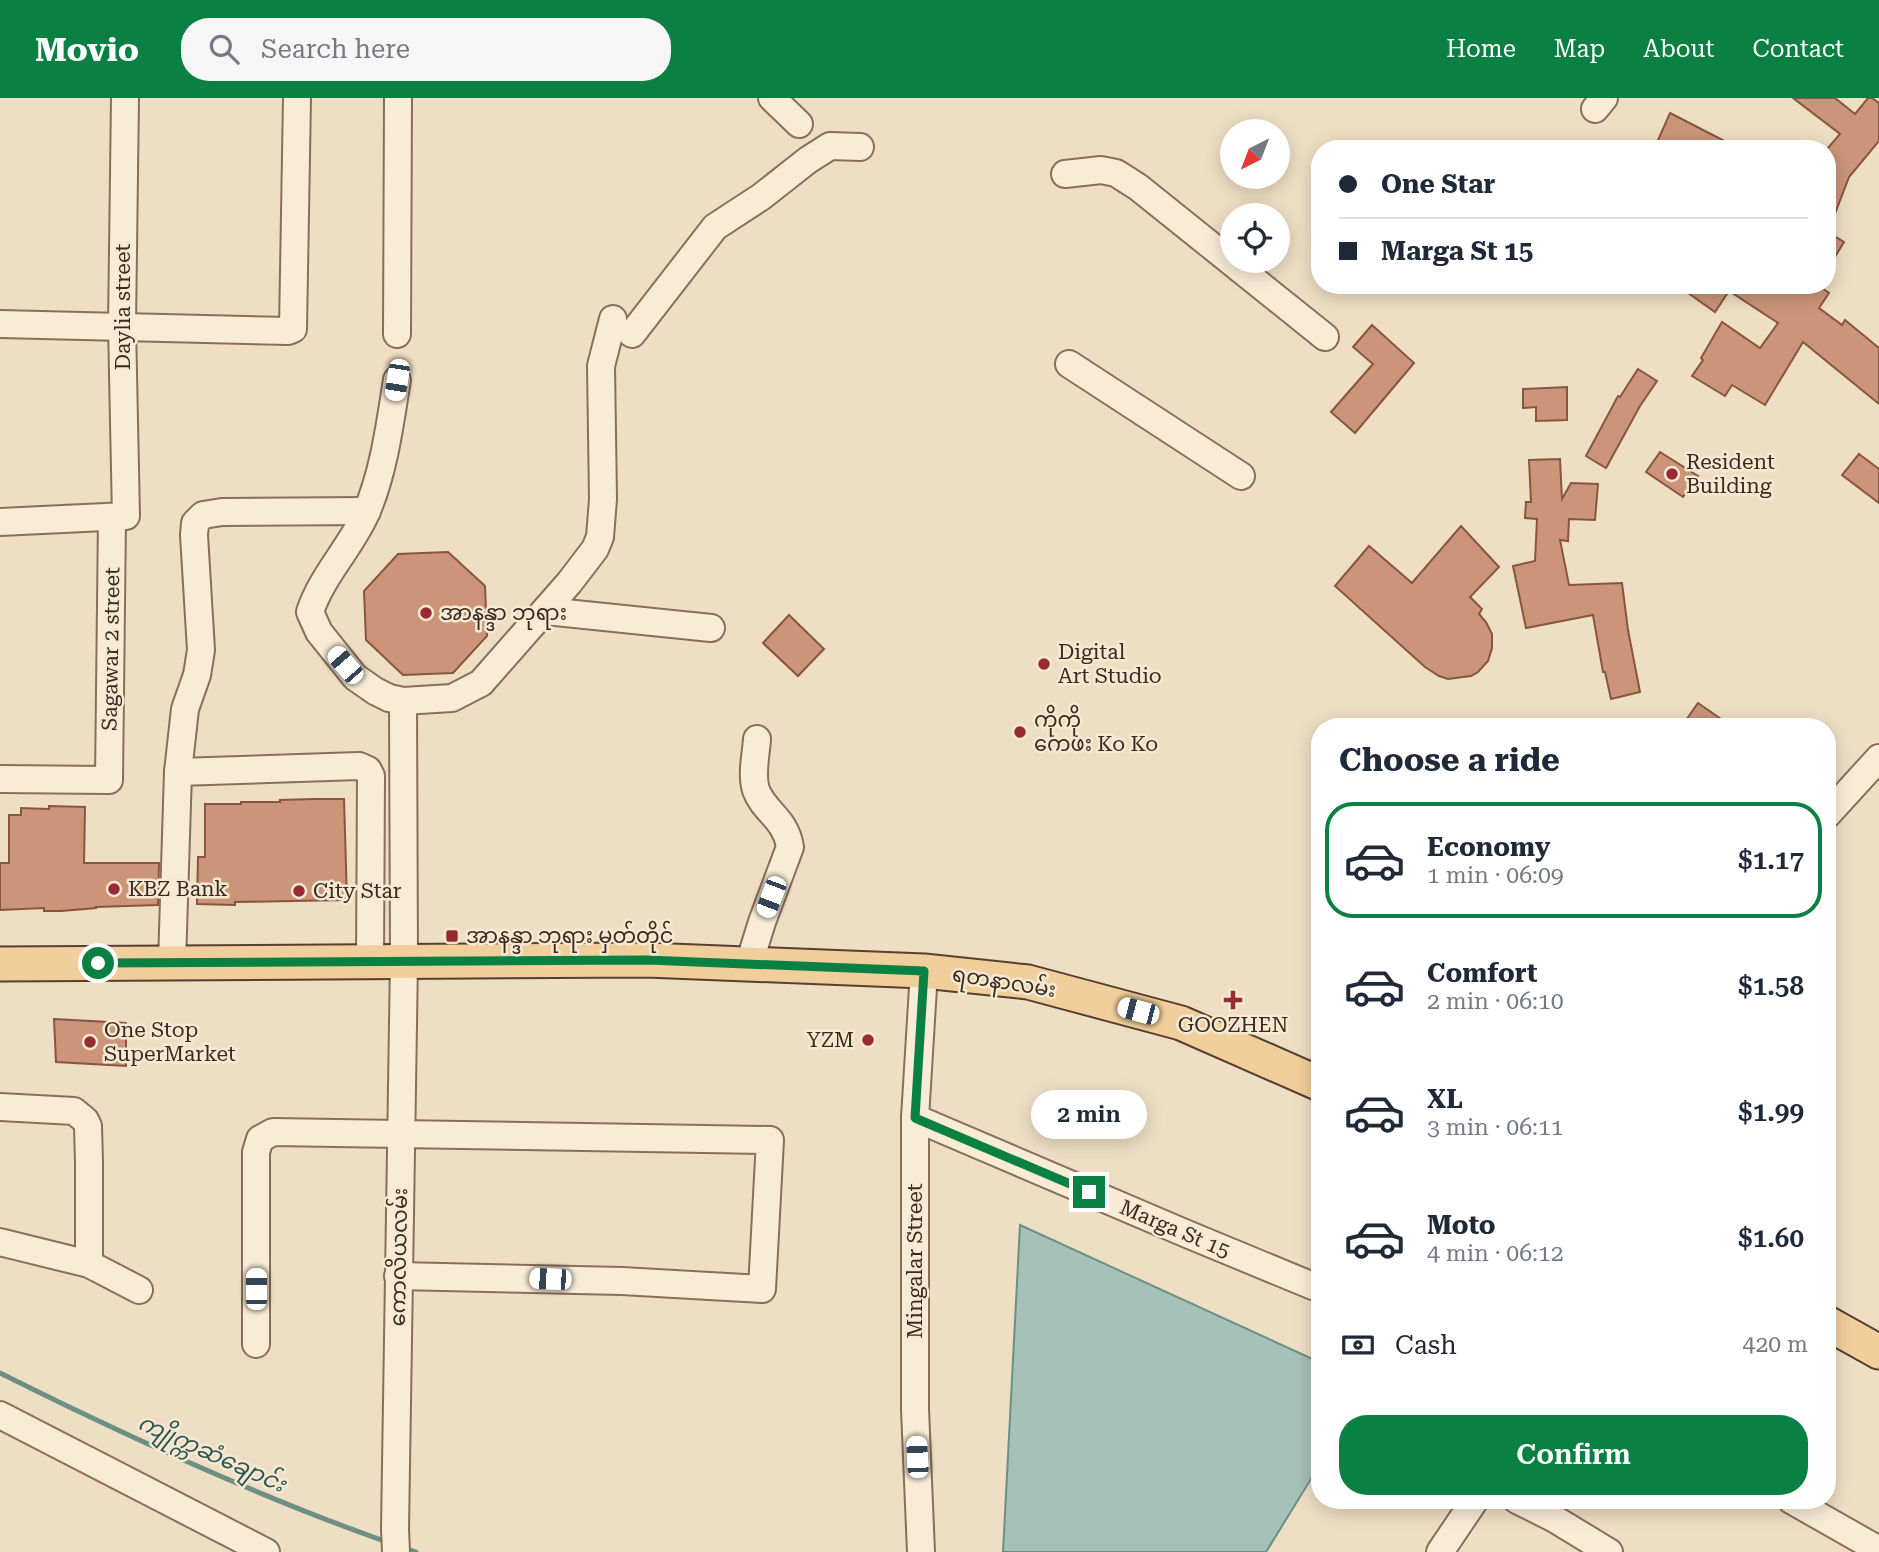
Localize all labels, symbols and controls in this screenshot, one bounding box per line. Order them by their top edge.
search box [181,18,671,81]
text: Movio [35,30,139,69]
icon: search [205,30,243,68]
text: Search here [261,34,410,64]
text: Home [1446,35,1516,63]
text: Map [1554,35,1605,63]
text: About [1643,35,1714,63]
text: Contact [1752,35,1844,63]
north arrow [1220,119,1290,189]
map controls [1220,119,1290,273]
text: One Star [1381,169,1495,199]
button: locate [1220,203,1290,273]
text: Marga St 15 [1381,236,1533,266]
street label: Daylia street [111,244,135,370]
car [384,358,411,402]
place label: Resident Building [1686,450,1775,498]
marker: Resident Building [1664,466,1680,482]
street label: Sagawar 2 street [98,567,124,731]
place label: အာနန္ဒာ ဘုရား [440,601,567,631]
marker: အာနန္ဒာ ဘုရား [418,605,434,621]
place label: Digital Art Studio [1058,640,1162,688]
car [324,642,367,688]
marker: Digital Art Studio [1036,656,1052,672]
place label: ကိုကို ကေဖး Ko Ko [1034,704,1158,756]
marker: ကိုကို ကေဖး Ko Ko [1012,724,1028,740]
text: Choose a ride [1339,741,1560,779]
icon: car [1343,829,1406,892]
text: Economy [1427,832,1550,862]
text: $1.17 [1738,845,1804,875]
text: 1 min · 06:09 [1427,862,1564,889]
car [754,874,789,920]
place label: KBZ Bank [128,877,228,901]
place label: City Star [313,879,402,903]
marker: KBZ Bank [106,881,122,897]
marker: City Star [291,883,307,899]
place label: အာနန္ဒာ ဘုရား မှတ်တိုင် [466,920,673,954]
marker: အာနန္ဒာ ဘုရား မှတ်တိုင် [444,928,460,944]
route start [82,947,114,979]
icon: car [1343,955,1406,1018]
street label: ရတနာလမ်း [950,958,1058,1007]
text: Comfort [1427,958,1537,988]
text: $1.58 [1738,971,1804,1001]
text: 2 min · 06:10 [1427,988,1564,1015]
marker: GOOZHEN [1223,990,1243,1010]
car [1115,995,1162,1027]
place label: GOOZHEN [1178,1013,1288,1037]
place label: One Stop SuperMarket [104,1018,236,1066]
place label: YZM [807,1028,854,1052]
marker: YZM [860,1032,876,1048]
marker: One Stop SuperMarket [82,1034,98,1050]
icon: car [1343,1081,1406,1144]
text: XL [1427,1084,1463,1114]
callout: 2 min [1031,1090,1147,1140]
text: $1.99 [1738,1097,1804,1127]
text: 2 min [1057,1101,1121,1128]
text: 3 min · 06:11 [1427,1114,1564,1141]
route end [1073,1176,1105,1208]
street label: Mingalar Street [903,1183,927,1339]
street label: ကောလိယလမ်း [382,1187,412,1326]
street label: Marga St 15 [1116,1195,1234,1263]
icon: car [1343,1207,1406,1270]
text: Moto [1427,1210,1496,1240]
text: $1.60 [1738,1223,1804,1253]
text: 4 min · 06:12 [1427,1240,1564,1267]
car [246,1268,267,1310]
car [529,1268,572,1290]
icon: cash [1339,1326,1377,1364]
text: Cash [1395,1330,1457,1360]
text: 420 m [1743,1331,1808,1358]
water label: ကျိုက္ကဆံချောင်း [132,1406,293,1503]
button: Confirm [1339,1415,1808,1495]
car [906,1435,929,1479]

